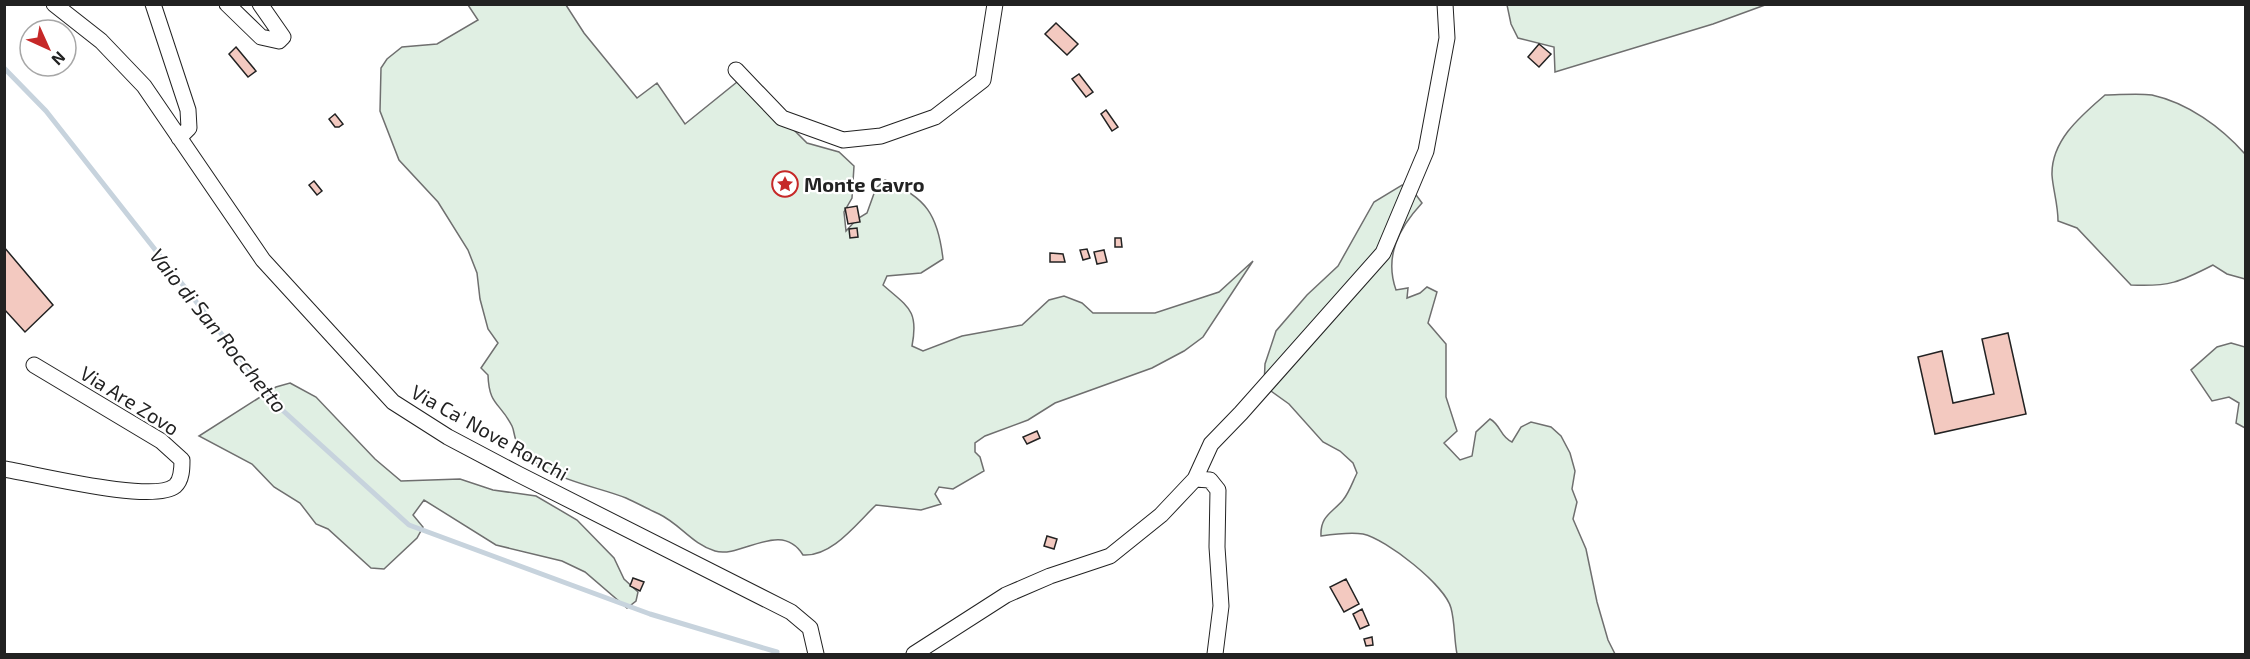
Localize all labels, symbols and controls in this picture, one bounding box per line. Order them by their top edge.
north arrow [18,18,78,78]
text: N [48,48,70,70]
place icon: Monte Cavro [770,169,800,199]
place label: Monte Cavro [804,172,925,196]
water label: Vaio di San Rocchetto [145,243,293,417]
street label: Via Are Zovo [76,360,184,440]
street label: Via Ca' Nove Ronchi [407,379,573,485]

